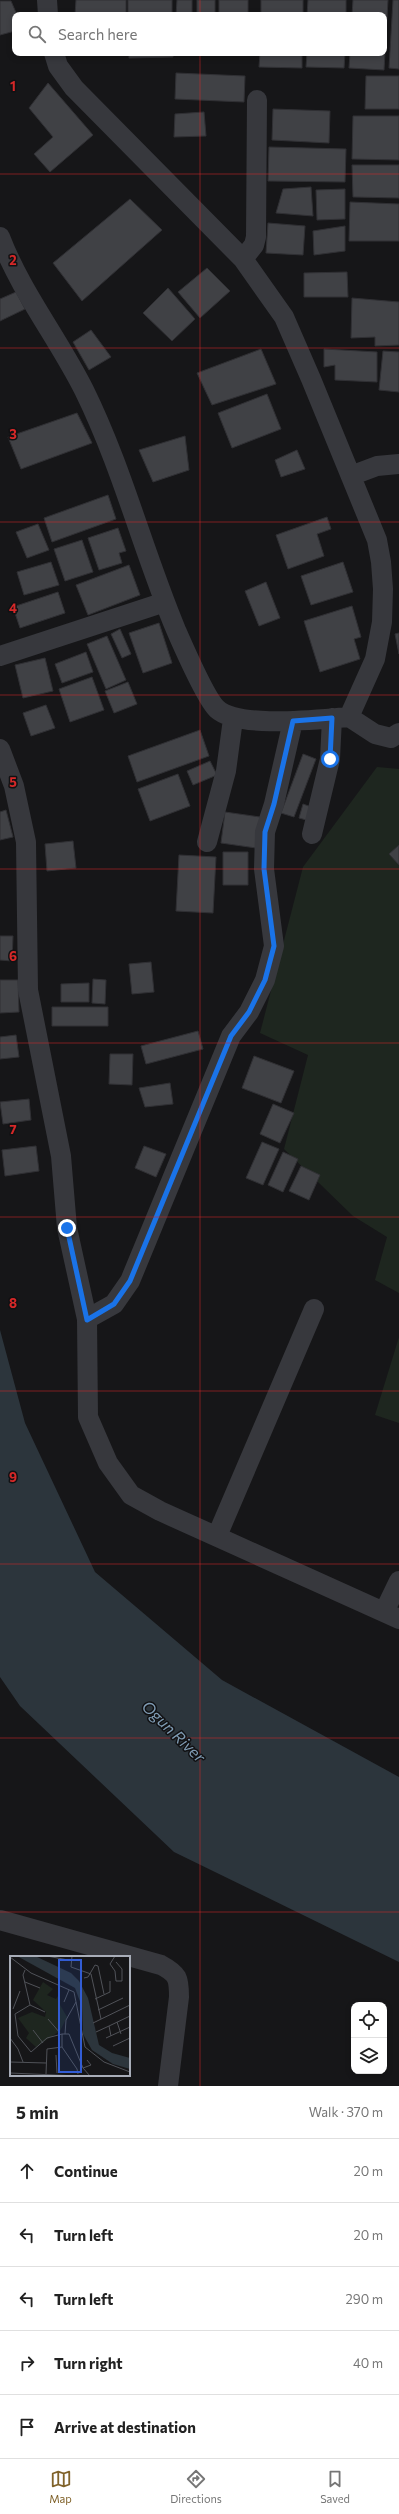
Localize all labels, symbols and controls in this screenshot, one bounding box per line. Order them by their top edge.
search box [12,12,387,56]
icon: search [26,23,48,45]
text: Search here [58,25,137,43]
text: 1 [10,78,16,94]
text: 2 [9,252,17,268]
text: 3 [9,426,17,442]
text: 4 [9,600,17,616]
route start [321,750,339,768]
text: 5 [9,774,17,790]
text: 6 [9,948,17,964]
text: 7 [9,1121,17,1137]
route end [58,1219,76,1237]
text: 8 [9,1295,17,1311]
text: 9 [9,1469,17,1485]
water label: Ogun River [138,1696,210,1766]
inset map [10,1956,130,2076]
map controls [351,2002,387,2074]
button: locate [351,2002,387,2038]
button: layers [351,2038,387,2074]
text: 5 min [16,2102,59,2123]
text: Walk · 370 m [309,2104,383,2120]
icon: ahead [16,2160,38,2182]
text: Continue [54,2162,118,2180]
text: 20 m [354,2163,383,2179]
icon: left [16,2224,38,2246]
text: Turn left [54,2226,113,2244]
text: 20 m [354,2227,383,2243]
icon: left [16,2288,38,2310]
text: Turn left [54,2290,113,2308]
text: 290 m [346,2291,383,2307]
icon: right [16,2352,38,2374]
text: Turn right [54,2354,123,2372]
text: 40 m [353,2355,383,2371]
icon: arrive [16,2416,38,2438]
text: Arrive at destination [54,2418,196,2436]
tab: Map [49,2468,72,2505]
tab: Directions [170,2468,222,2505]
tab: Saved [320,2468,350,2505]

